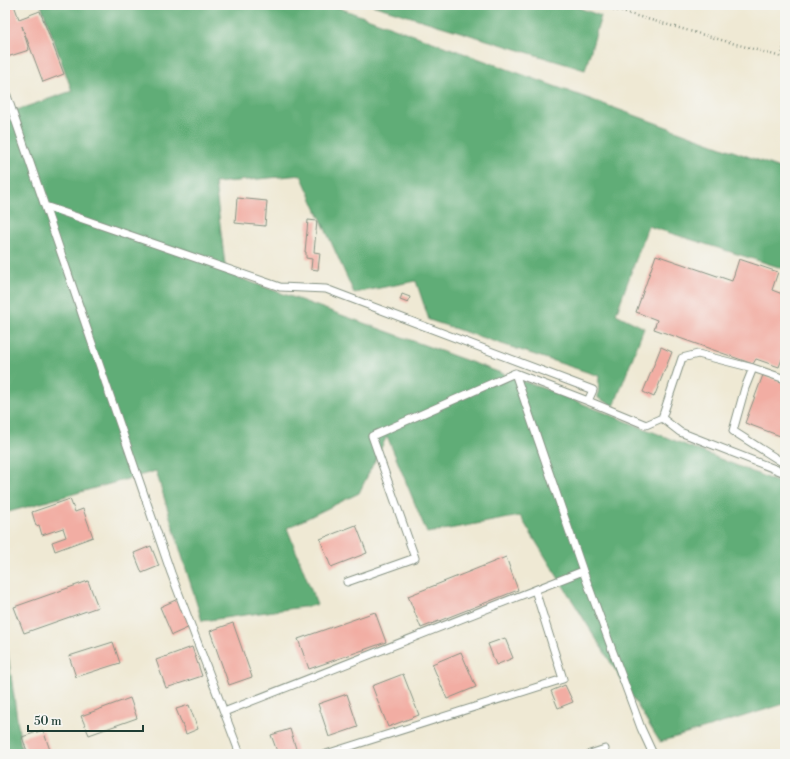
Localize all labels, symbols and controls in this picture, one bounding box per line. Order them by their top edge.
scale bar [28,707,143,733]
text: 50 m [34,714,62,729]

